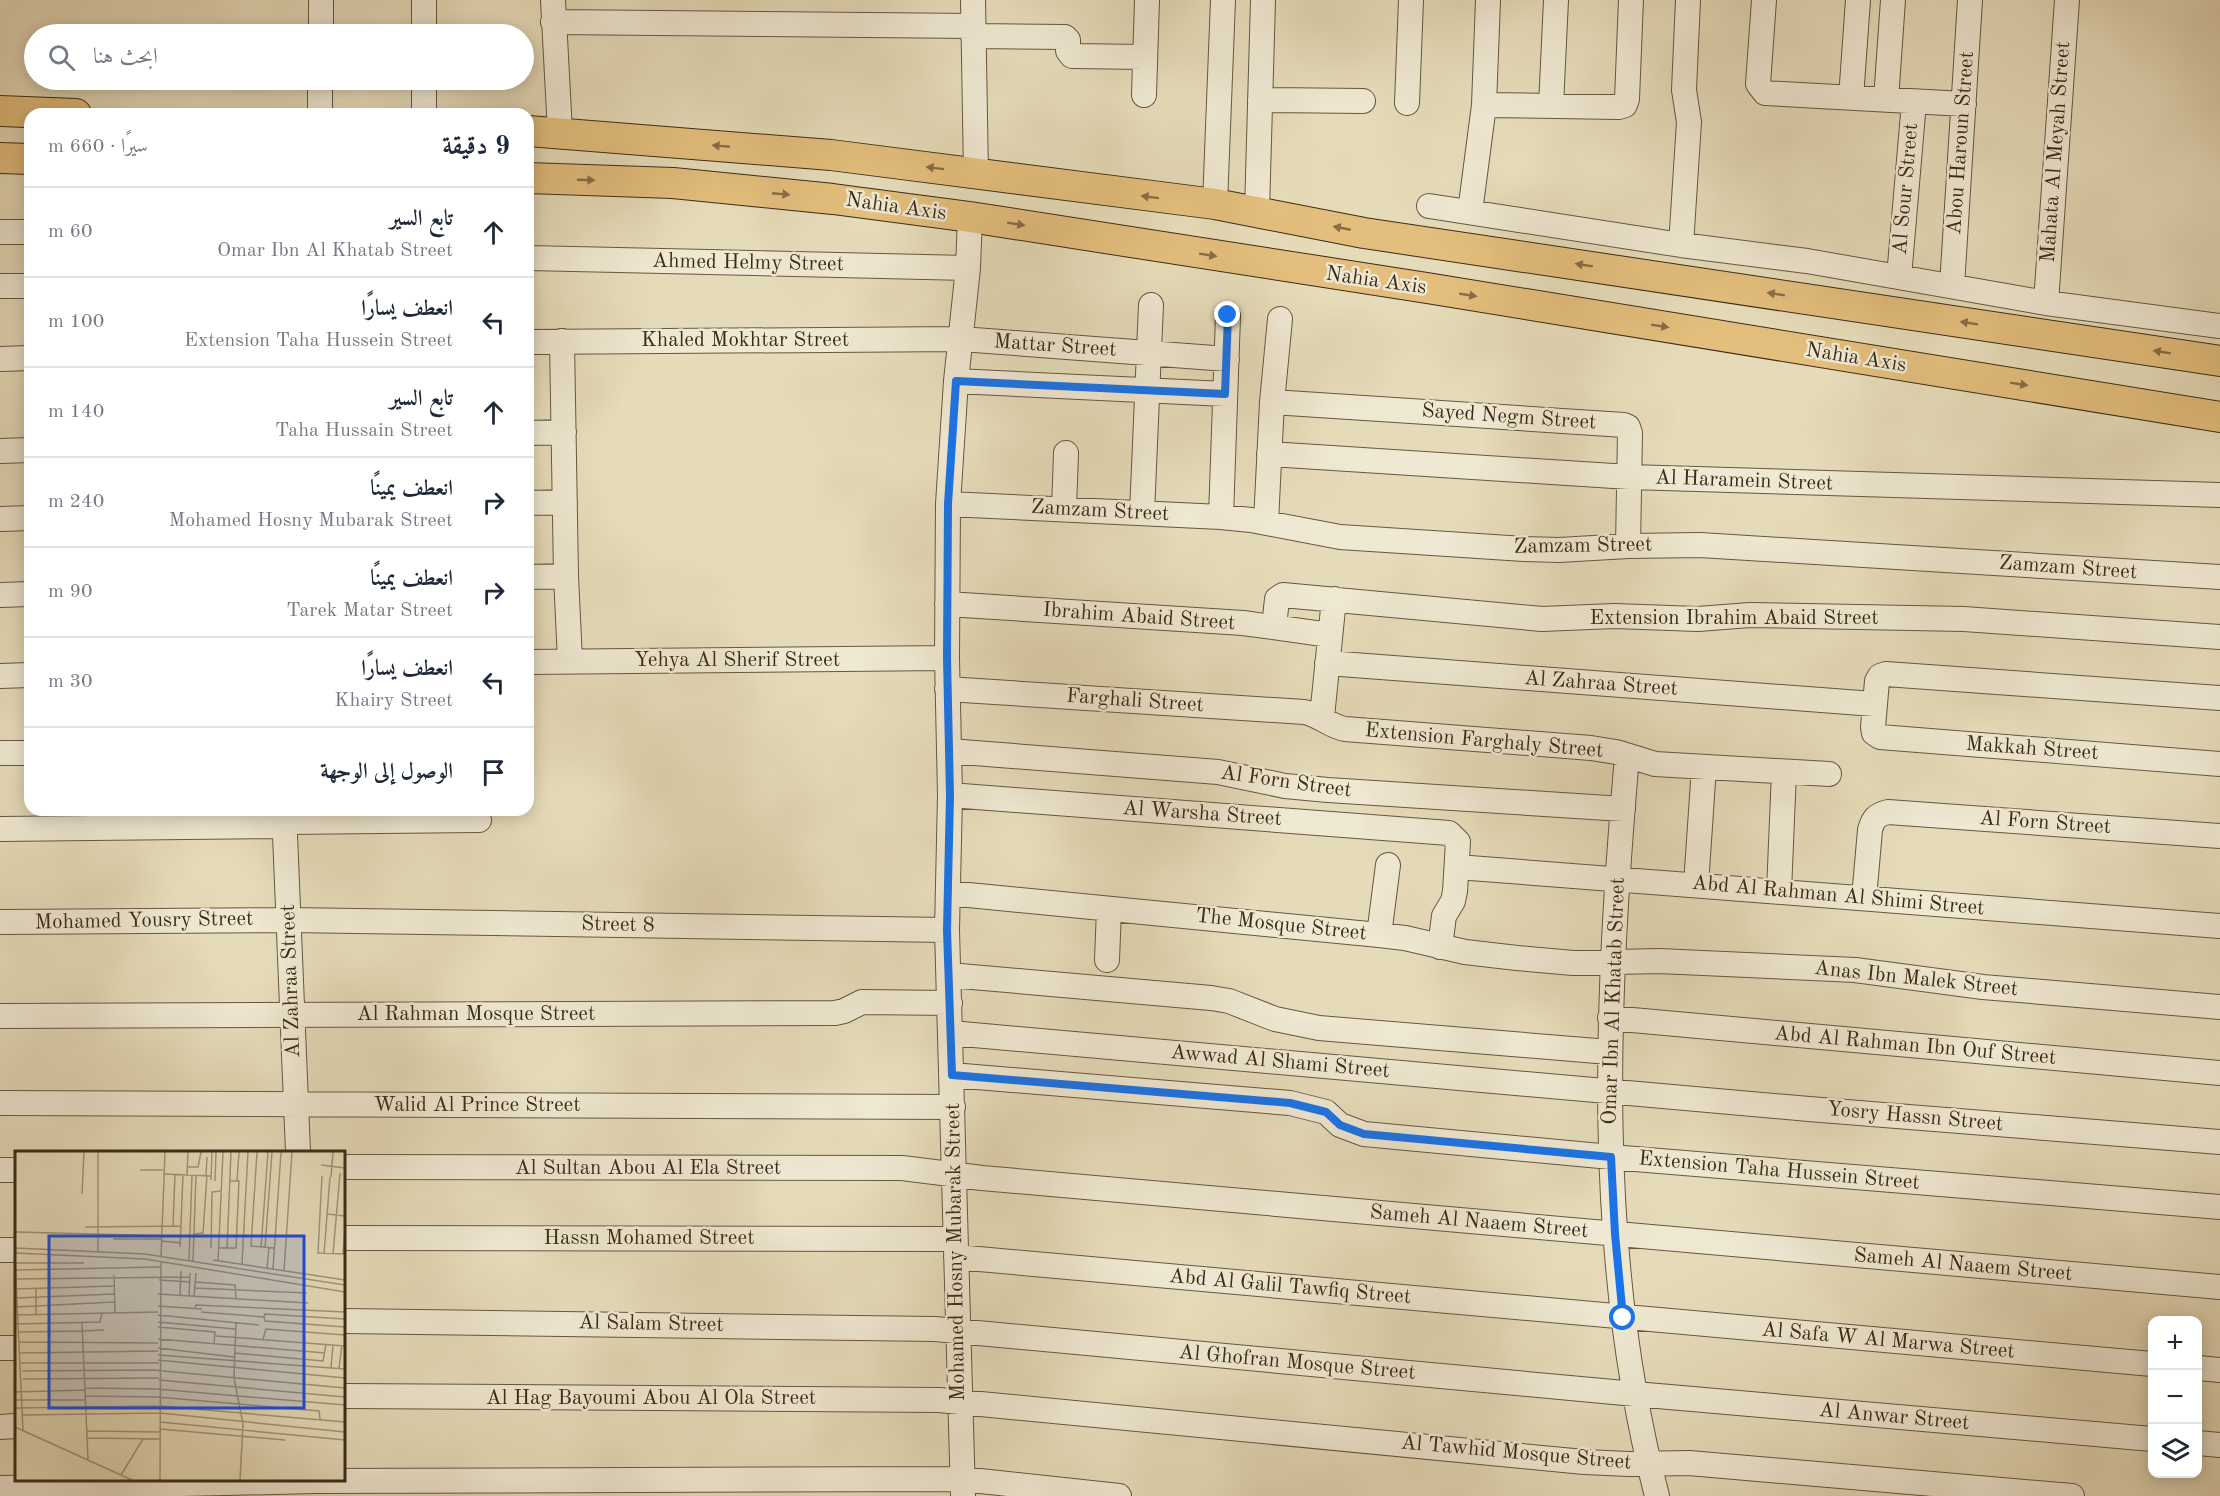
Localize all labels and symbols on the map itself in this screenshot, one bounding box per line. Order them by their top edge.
street label: Mahata Al Meyah Street [2038,41,2074,263]
street label: Abou Haroun Street [1944,50,1978,236]
street label: Al Sour Street [1890,122,1922,256]
one-way arrow [711,141,730,150]
one-way arrow [926,164,945,173]
one-way arrow [577,175,596,184]
one-way arrow [771,189,790,199]
street label: Nahia Axis [844,190,948,224]
one-way arrow [1140,192,1159,202]
one-way arrow [1006,220,1025,229]
one-way arrow [1332,223,1351,232]
one-way arrow [1199,250,1218,259]
street label: Ahmed Helmy Street [652,251,844,275]
one-way arrow [1574,260,1593,269]
street label: Nahia Axis [1324,264,1428,298]
one-way arrow [1767,289,1786,298]
one-way arrow [1458,290,1477,299]
route end [1214,301,1240,327]
one-way arrow [1960,318,1979,327]
one-way arrow [1651,322,1670,331]
street label: Khaled Mokhtar Street [641,330,849,351]
street label: Mattar Street [993,331,1117,361]
street label: Nahia Axis [1804,340,1908,376]
one-way arrow [2153,347,2172,356]
one-way arrow [2009,380,2028,389]
street label: Sayed Negm Street [1421,400,1597,434]
street label: Al Haramein Street [1655,467,1833,495]
street label: Zamzam Street [1030,497,1170,525]
street label: Zamzam Street [1514,534,1652,558]
street label: Zamzam Street [1998,553,2138,583]
street label: Ibrahim Abaid Street [1042,600,1236,634]
street label: Extension Ibrahim Abaid Street [1589,608,1879,629]
street label: Yehya Al Sherif Street [634,650,840,671]
street label: Al Zahraa Street [1523,668,1679,700]
street label: Farghali Street [1066,686,1204,716]
street label: Extension Farghaly Street [1364,720,1604,762]
street label: Makkah Street [1965,734,2099,764]
street label: Al Forn Street [1219,762,1353,802]
street label: Al Warsha Street [1122,798,1282,830]
street label: Al Forn Street [1978,808,2112,838]
street label: Abd Al Rahman Al Shimi Street [1691,873,1985,919]
street label: Omar Ibn Al Khatab Street [1599,877,1629,1125]
street label: Al Zahraa Street [278,904,304,1058]
street label: The Mosque Street [1194,906,1368,944]
street label: Mohamed Yousry Street [34,909,254,933]
street label: Street 8 [581,914,655,936]
street label: Anas Ibn Malek Street [1813,958,2019,1000]
street label: Al Rahman Mosque Street [357,1004,595,1025]
street label: Abd Al Rahman Ibn Ouf Street [1773,1023,2057,1069]
street label: Awwad Al Shami Street [1169,1042,1391,1082]
street label: Walid Al Prince Street [373,1095,581,1116]
street label: Yosry Hassn Street [1826,1099,2004,1135]
street label: Mohamed Hosny Mubarak Street [943,1102,969,1402]
street label: Extension Taha Hussein Street [1637,1148,1921,1194]
inset map [15,1151,345,1481]
street label: Al Sultan Abou Al Ela Street [515,1158,781,1179]
street label: Sameh Al Naaem Street [1369,1202,1589,1242]
street label: Hassn Mohamed Street [543,1228,755,1249]
street label: Sameh Al Naaem Street [1853,1245,2073,1285]
street label: Abd Al Galil Tawfiq Street [1168,1266,1412,1308]
route start [1609,1304,1635,1330]
street label: Al Salam Street [578,1312,724,1336]
street label: Al Safa W Al Marwa Street [1760,1319,2016,1363]
street label: Al Ghofran Mosque Street [1178,1342,1416,1384]
street label: Al Hag Bayoumi Abou Al Ola Street [486,1388,816,1409]
street label: Al Anwar Street [1818,1400,1970,1434]
street label: Al Tawhid Mosque Street [1400,1432,1632,1474]

